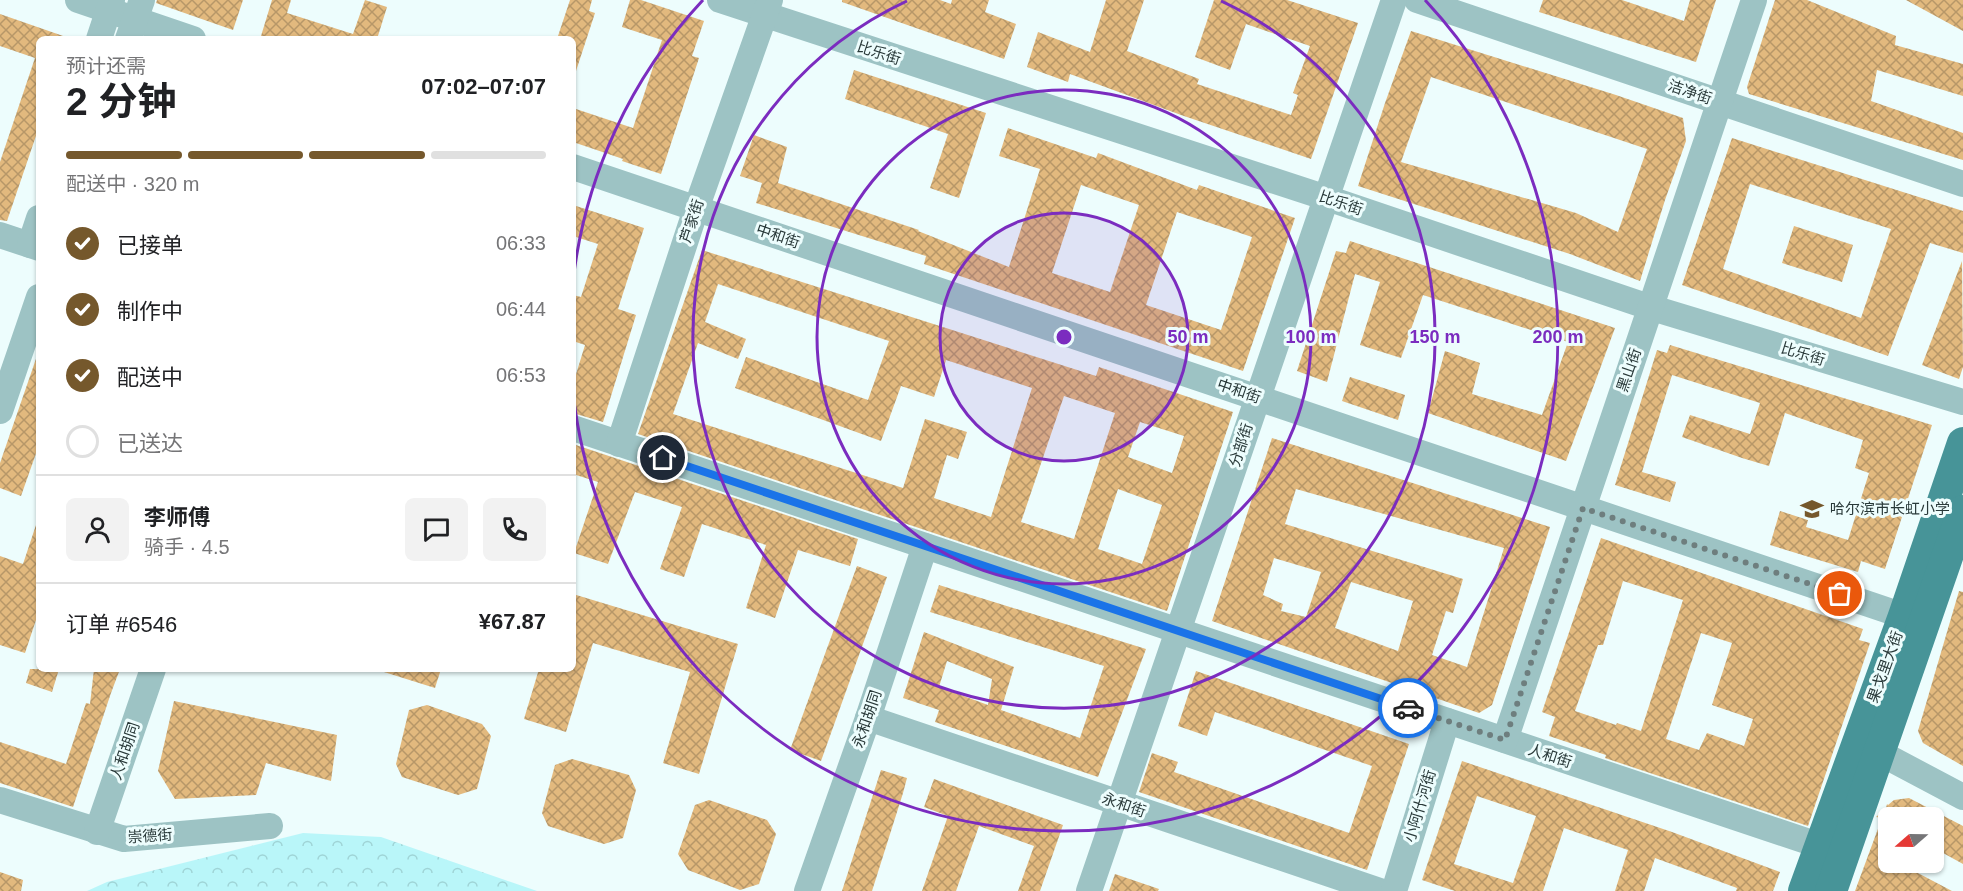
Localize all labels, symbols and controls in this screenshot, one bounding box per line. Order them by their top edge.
street label: 比乐街 [855,37,903,68]
text: 预计还需 [66,55,146,77]
text: 07:02–07:07 [421,74,546,99]
street label: 洁净街 [1666,76,1714,107]
text: 2 分钟 [66,80,177,123]
text: 配送中 · 320 m [66,173,199,195]
street label: 比乐街 [1317,187,1365,218]
street label: 芦家街 [676,197,707,245]
street label: 中和街 [754,220,802,251]
icon: check [66,227,99,260]
text: 06:33 [496,232,546,254]
text: 已接单 [117,233,183,258]
icon: check [66,293,99,326]
text: 06:44 [496,298,546,320]
text: 制作中 [117,299,183,324]
centre of rings [1054,327,1074,347]
text: 50 m [1167,327,1209,347]
text: 100 m [1285,327,1337,347]
text: 150 m [1409,327,1461,347]
text: 200 m [1532,327,1584,347]
street label: 比乐街 [1779,339,1827,368]
street label: 黑山街 [1613,346,1644,394]
icon: check [66,359,99,392]
text: 06:53 [496,364,546,386]
text: 配送中 [117,365,183,390]
street label: 中和街 [1215,375,1263,406]
street label: 分部街 [1225,421,1256,469]
text: 已送达 [117,431,183,456]
pin [637,432,688,483]
icon: home [646,441,679,474]
school or university icon: 哈尔滨市长虹小学 [1799,496,1825,522]
button: person [66,498,129,561]
button: chat [405,498,468,561]
button: phone [483,498,546,561]
place label: 哈尔滨市长虹小学 [1830,500,1950,517]
text: 李师傅 [144,505,210,530]
text: 骑手 · 4.5 [144,536,230,558]
pin [1814,568,1865,619]
icon: bag [1823,577,1856,610]
text: ¥67.87 [479,609,546,634]
text: 订单 #6546 [66,612,177,637]
street label: 果戈里大街 [1864,629,1905,705]
courier [1378,678,1438,738]
street label: 永和胡同 [849,688,884,750]
icon: car [1392,692,1425,725]
street label: 人和胡同 [107,720,142,782]
street label: 人和街 [1526,740,1574,771]
street label: 小阿什河街 [1400,767,1439,844]
street label: 永和街 [1100,789,1148,820]
north arrow [1878,807,1944,873]
map controls [1878,807,1944,873]
street label: 崇德街 [127,825,173,846]

